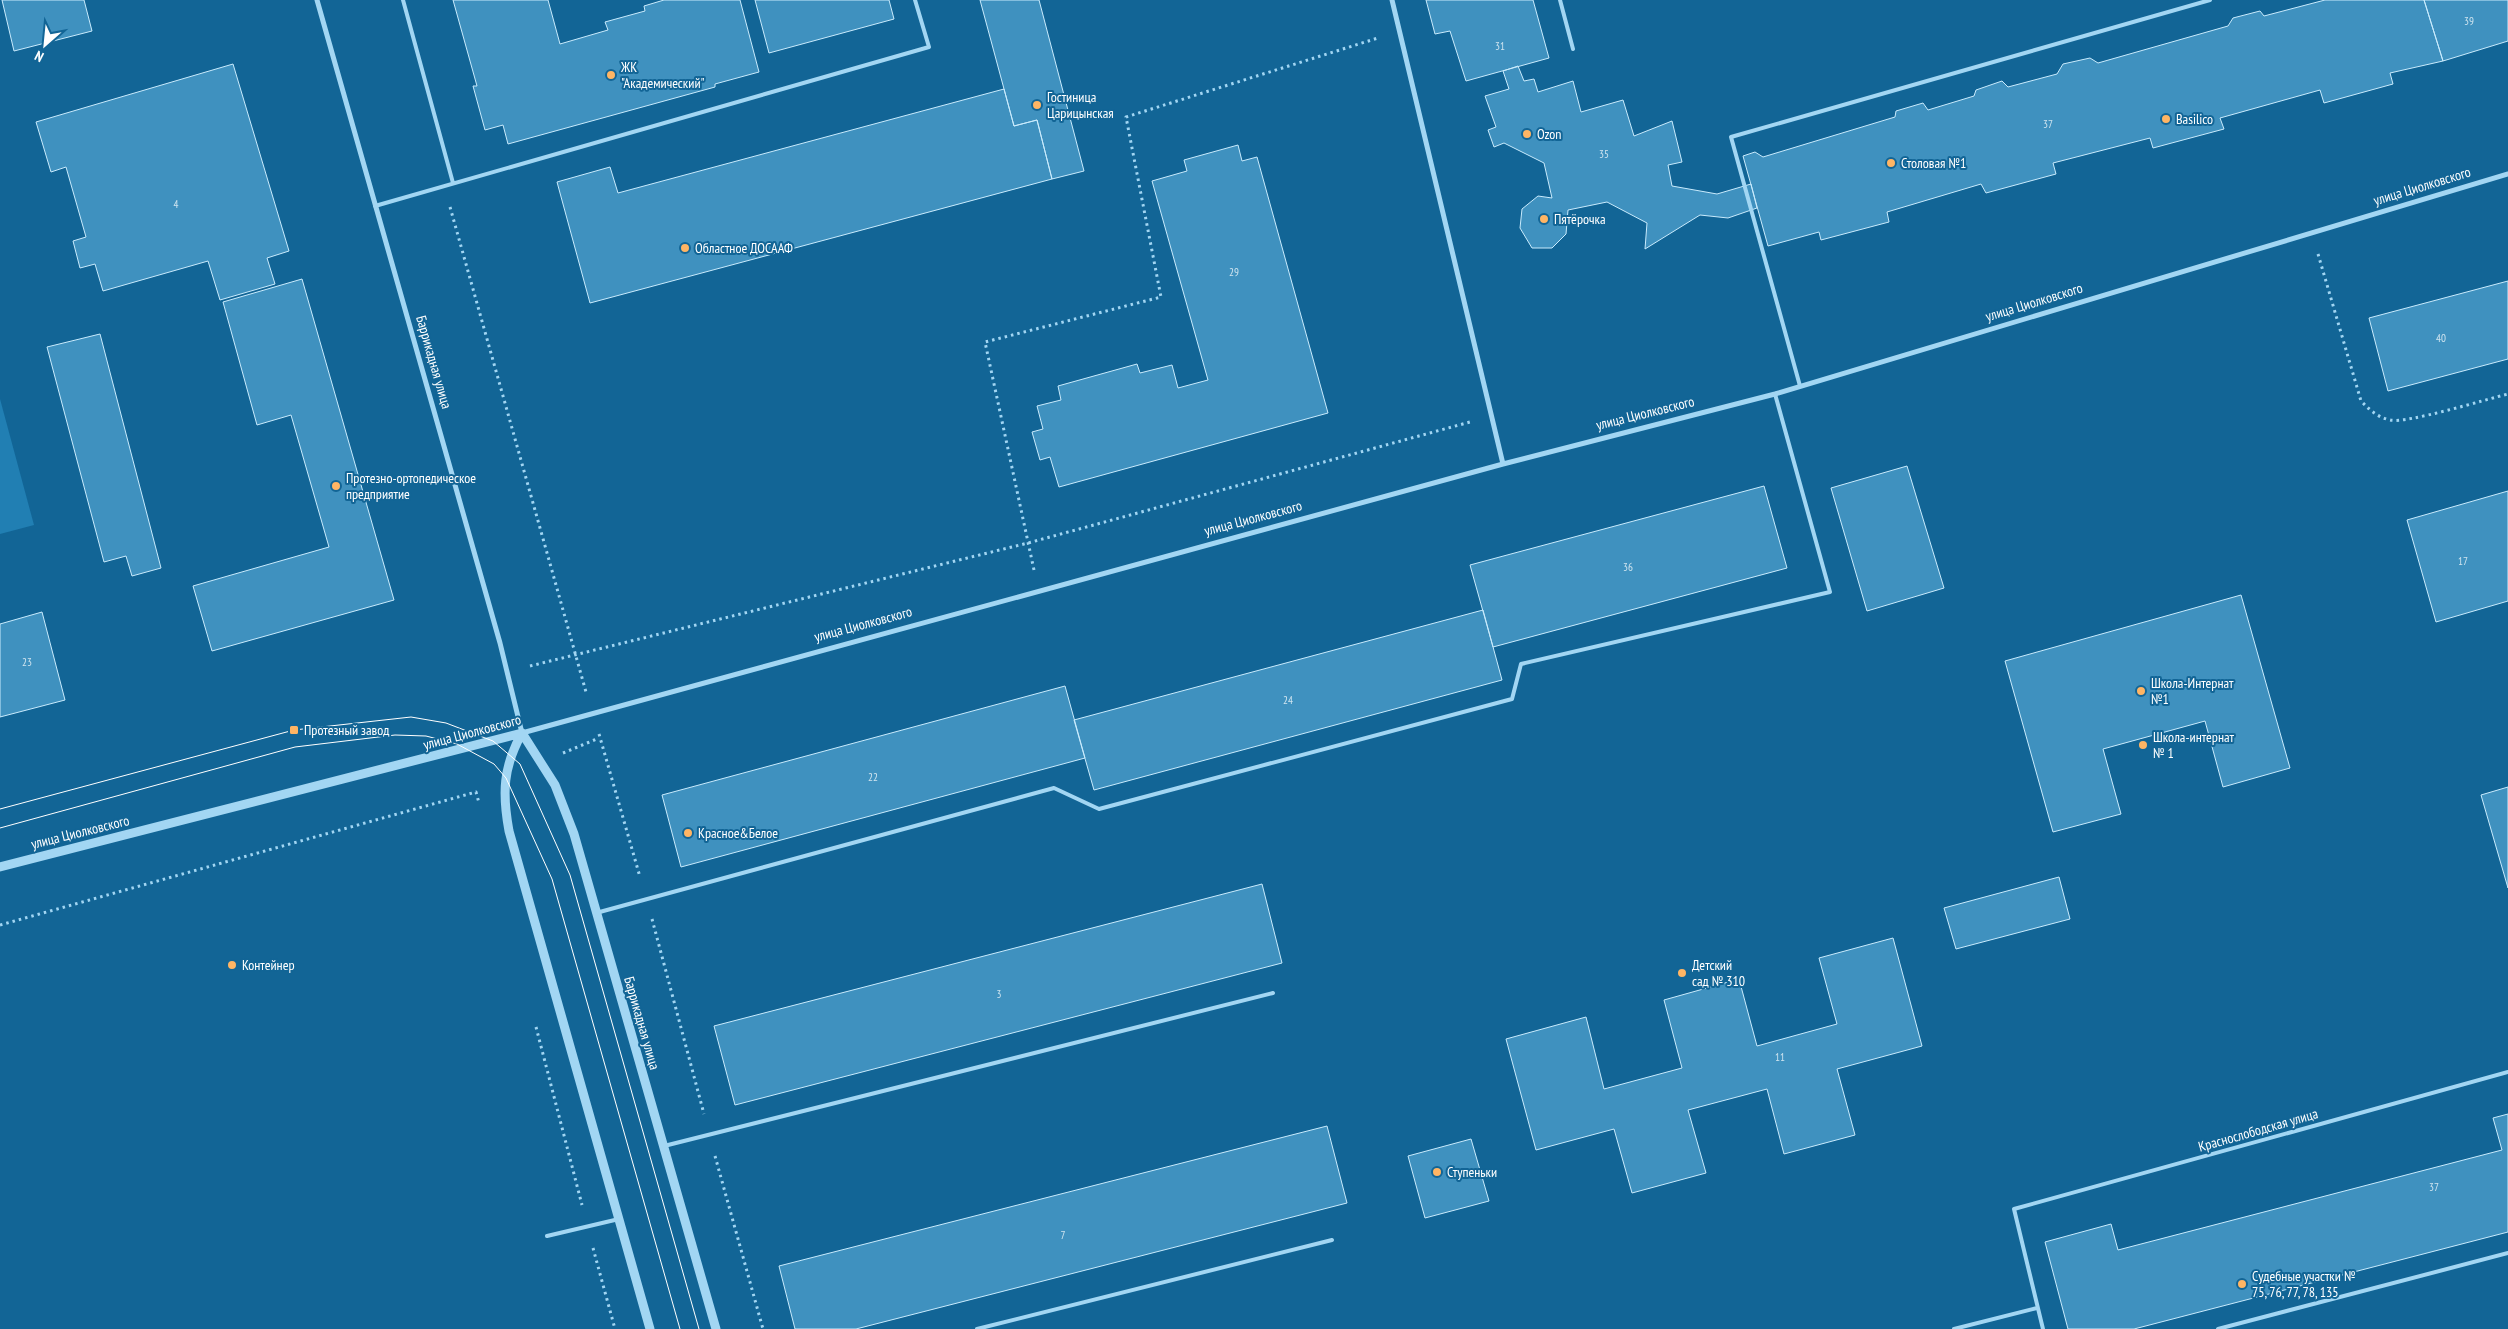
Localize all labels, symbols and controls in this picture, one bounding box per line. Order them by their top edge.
house number: 39 [2464,14,2474,28]
north arrow [20,20,70,70]
house number: 31 [1495,39,1505,53]
text: N [32,47,47,66]
place label: ЖК "Академический" [620,58,705,92]
marker: ЖК "Академический" [605,69,617,81]
place label: Гостиница Царицынская [1047,88,1114,122]
marker: Гостиница Царицынская [1031,99,1043,111]
place label: Basilico [2176,110,2213,128]
marker: Basilico [2160,113,2172,125]
house number: 37 [2043,117,2053,131]
place label: Ozon [1537,125,1562,143]
marker: Ozon [1521,128,1533,140]
house number: 35 [1599,147,1609,161]
place label: Столовая №1 [1901,154,1966,172]
marker: Столовая №1 [1885,157,1897,169]
street label: улица Циолковского [2371,163,2473,209]
house number: 4 [174,197,179,211]
place label: Пятёрочка [1554,210,1606,228]
marker: Пятёрочка [1538,213,1550,225]
place label: Областное ДОСААФ [695,239,793,257]
marker: Областное ДОСААФ [679,242,691,254]
house number: 29 [1229,265,1239,279]
street label: улица Циолковского [1983,279,2085,325]
street label: Баррикадная улица [412,313,456,411]
house number: 40 [2436,331,2446,345]
street label: улица Циолковского [1594,392,1696,434]
place label: Протезно-ортопедическое предприятие [346,469,476,503]
marker: Протезно-ортопедическое предприятие [330,480,342,492]
street label: улица Циолковского [1202,496,1304,540]
house number: 17 [2458,554,2468,568]
house number: 36 [1623,560,1633,574]
street label: улица Циолковского [812,602,914,646]
house number: 23 [22,655,32,669]
place label: Школа-Интернат №1 [2151,674,2234,708]
marker: Школа-Интернат №1 [2135,685,2147,697]
house number: 24 [1283,693,1293,707]
street label: улица Циолковского [421,710,523,754]
place label: Протезный завод [304,721,389,739]
marker: Протезный завод [288,724,300,736]
place label: Школа-интернат № 1 [2153,728,2235,762]
marker: Школа-интернат № 1 [2137,739,2149,751]
house number: 22 [868,770,878,784]
street label: улица Циолковского [29,811,131,853]
place label: Красное&Белое [698,824,778,842]
marker: Красное&Белое [682,827,694,839]
place label: Контейнер [242,956,295,974]
place label: Детский сад № 310 [1692,956,1745,990]
marker: Контейнер [226,959,238,971]
marker: Детский сад № 310 [1676,967,1688,979]
street label: Баррикадная улица [620,974,664,1072]
house number: 3 [997,987,1002,1001]
house number: 11 [1775,1050,1785,1064]
street label: Краснослободская улица [2196,1104,2320,1156]
place label: Ступеньки [1447,1163,1497,1181]
marker: Ступеньки [1431,1166,1443,1178]
house number: 37 [2429,1180,2439,1194]
house number: 7 [1061,1228,1066,1242]
place label: Судебные участки № 75, 76, 77, 78, 135 [2252,1267,2355,1301]
marker: Судебные участки № 75, 76, 77, 78, 135 [2236,1278,2248,1290]

